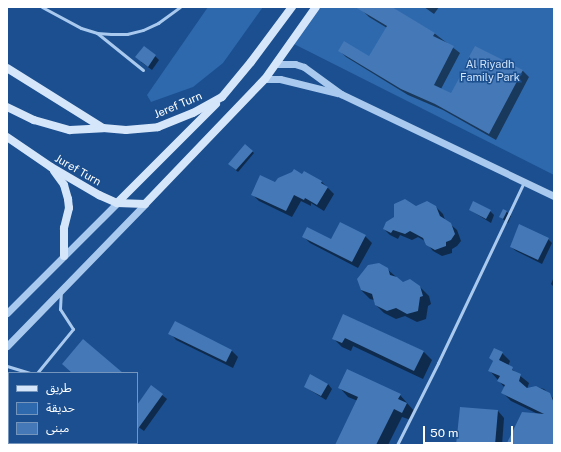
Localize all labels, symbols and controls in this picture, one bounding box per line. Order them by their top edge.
park label: Al Riyadh Family Park [460,58,520,84]
street label: Jeref Turn [152,89,204,121]
street label: Juref Turn [53,152,103,188]
legend [8,372,138,444]
text: طريق [46,381,72,395]
text: حديقة [46,401,75,415]
scale bar [425,418,515,444]
text: مبنى [46,421,69,435]
text: 50 m [430,426,458,440]

